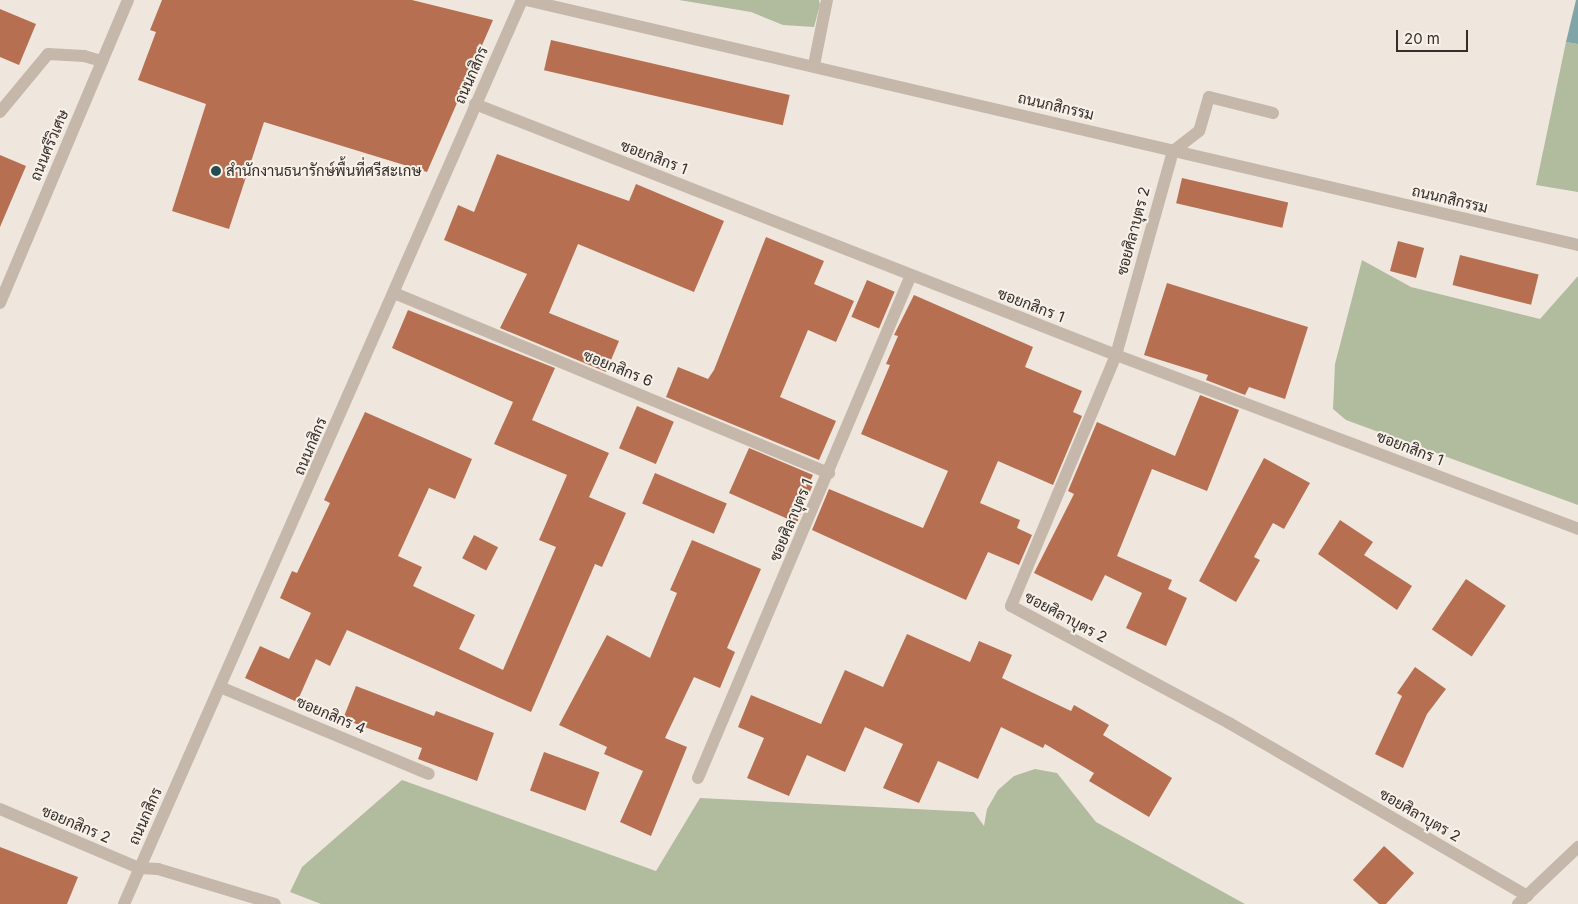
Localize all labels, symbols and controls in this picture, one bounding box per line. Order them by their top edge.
scale bar [1398,20,1470,52]
text: 20 m [1404,29,1440,48]
street label: ถนนกสิกร [450,43,492,107]
street label: ถนนกสิกรรม [1016,89,1096,123]
street label: ถนนศรีวิเศษ [26,107,72,183]
street label: ซอยกสิกร 1 [618,136,690,178]
place label: สำนักงานธนารักษ์พื้นที่ศรีสะเกษ [226,162,421,180]
marker: สำนักงานธนารักษ์พื้นที่ศรีสะเกษ [210,165,222,177]
street label: ถนนกสิกรรม [1410,182,1490,216]
street label: ซอยศิลาบุตร 2 [1113,185,1153,277]
street label: ซอยกสิกร 1 [995,284,1067,326]
street label: ซอยกสิกร 6 [581,346,655,390]
street label: ถนนกสิกร [290,414,330,478]
street label: ซอยกสิกร 1 [1374,427,1446,469]
street label: ซอยศิลาบุตร 1 [766,476,816,564]
street label: ซอยศิลาบุตร 2 [1022,588,1110,646]
street label: ซอยกสิกร 4 [294,692,368,738]
street label: ถนนกสิกร [124,784,166,848]
street label: ซอยศิลาบุตร 2 [1376,784,1464,846]
street label: ซอยกสิกร 2 [39,801,113,847]

